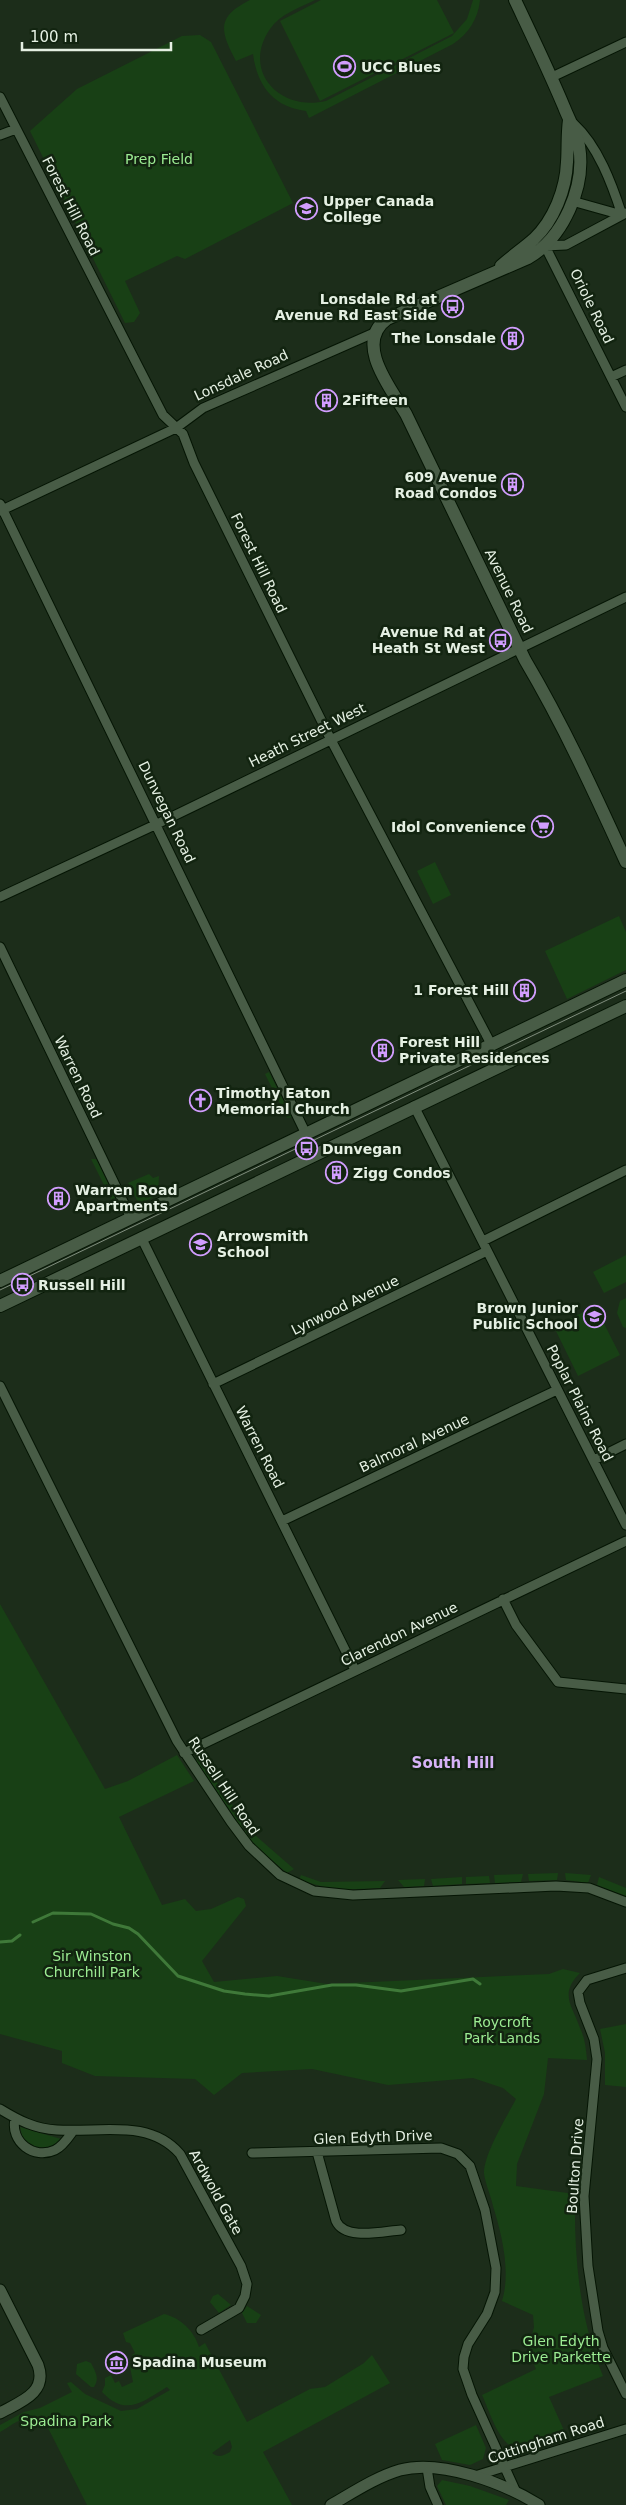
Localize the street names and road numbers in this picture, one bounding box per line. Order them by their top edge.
street label: Forest Hill Road [39,154,103,258]
street label: Oriole Road [567,266,617,346]
street label: Lonsdale Road [191,346,291,404]
street label: Forest Hill Road [228,510,290,616]
street label: Avenue Road [482,546,536,636]
street label: Heath Street West [246,700,368,770]
street label: Dunvegan Road [135,758,199,866]
street label: Warren Road [51,1033,105,1121]
street label: Lynwood Avenue [289,1272,401,1338]
street label: Poplar Plains Road [544,1342,616,1464]
street label: Warren Road [233,1403,287,1491]
street label: Balmoral Avenue [357,1411,471,1475]
street label: Clarendon Avenue [338,1599,460,1669]
street label: Russell Hill Road [185,1734,263,1838]
street label: Boulton Drive [564,2118,586,2214]
street label: Glen Edyth Drive [313,2127,433,2147]
street label: Ardwold Gate [186,2147,246,2237]
street label: Cottingham Road [486,2414,606,2466]

